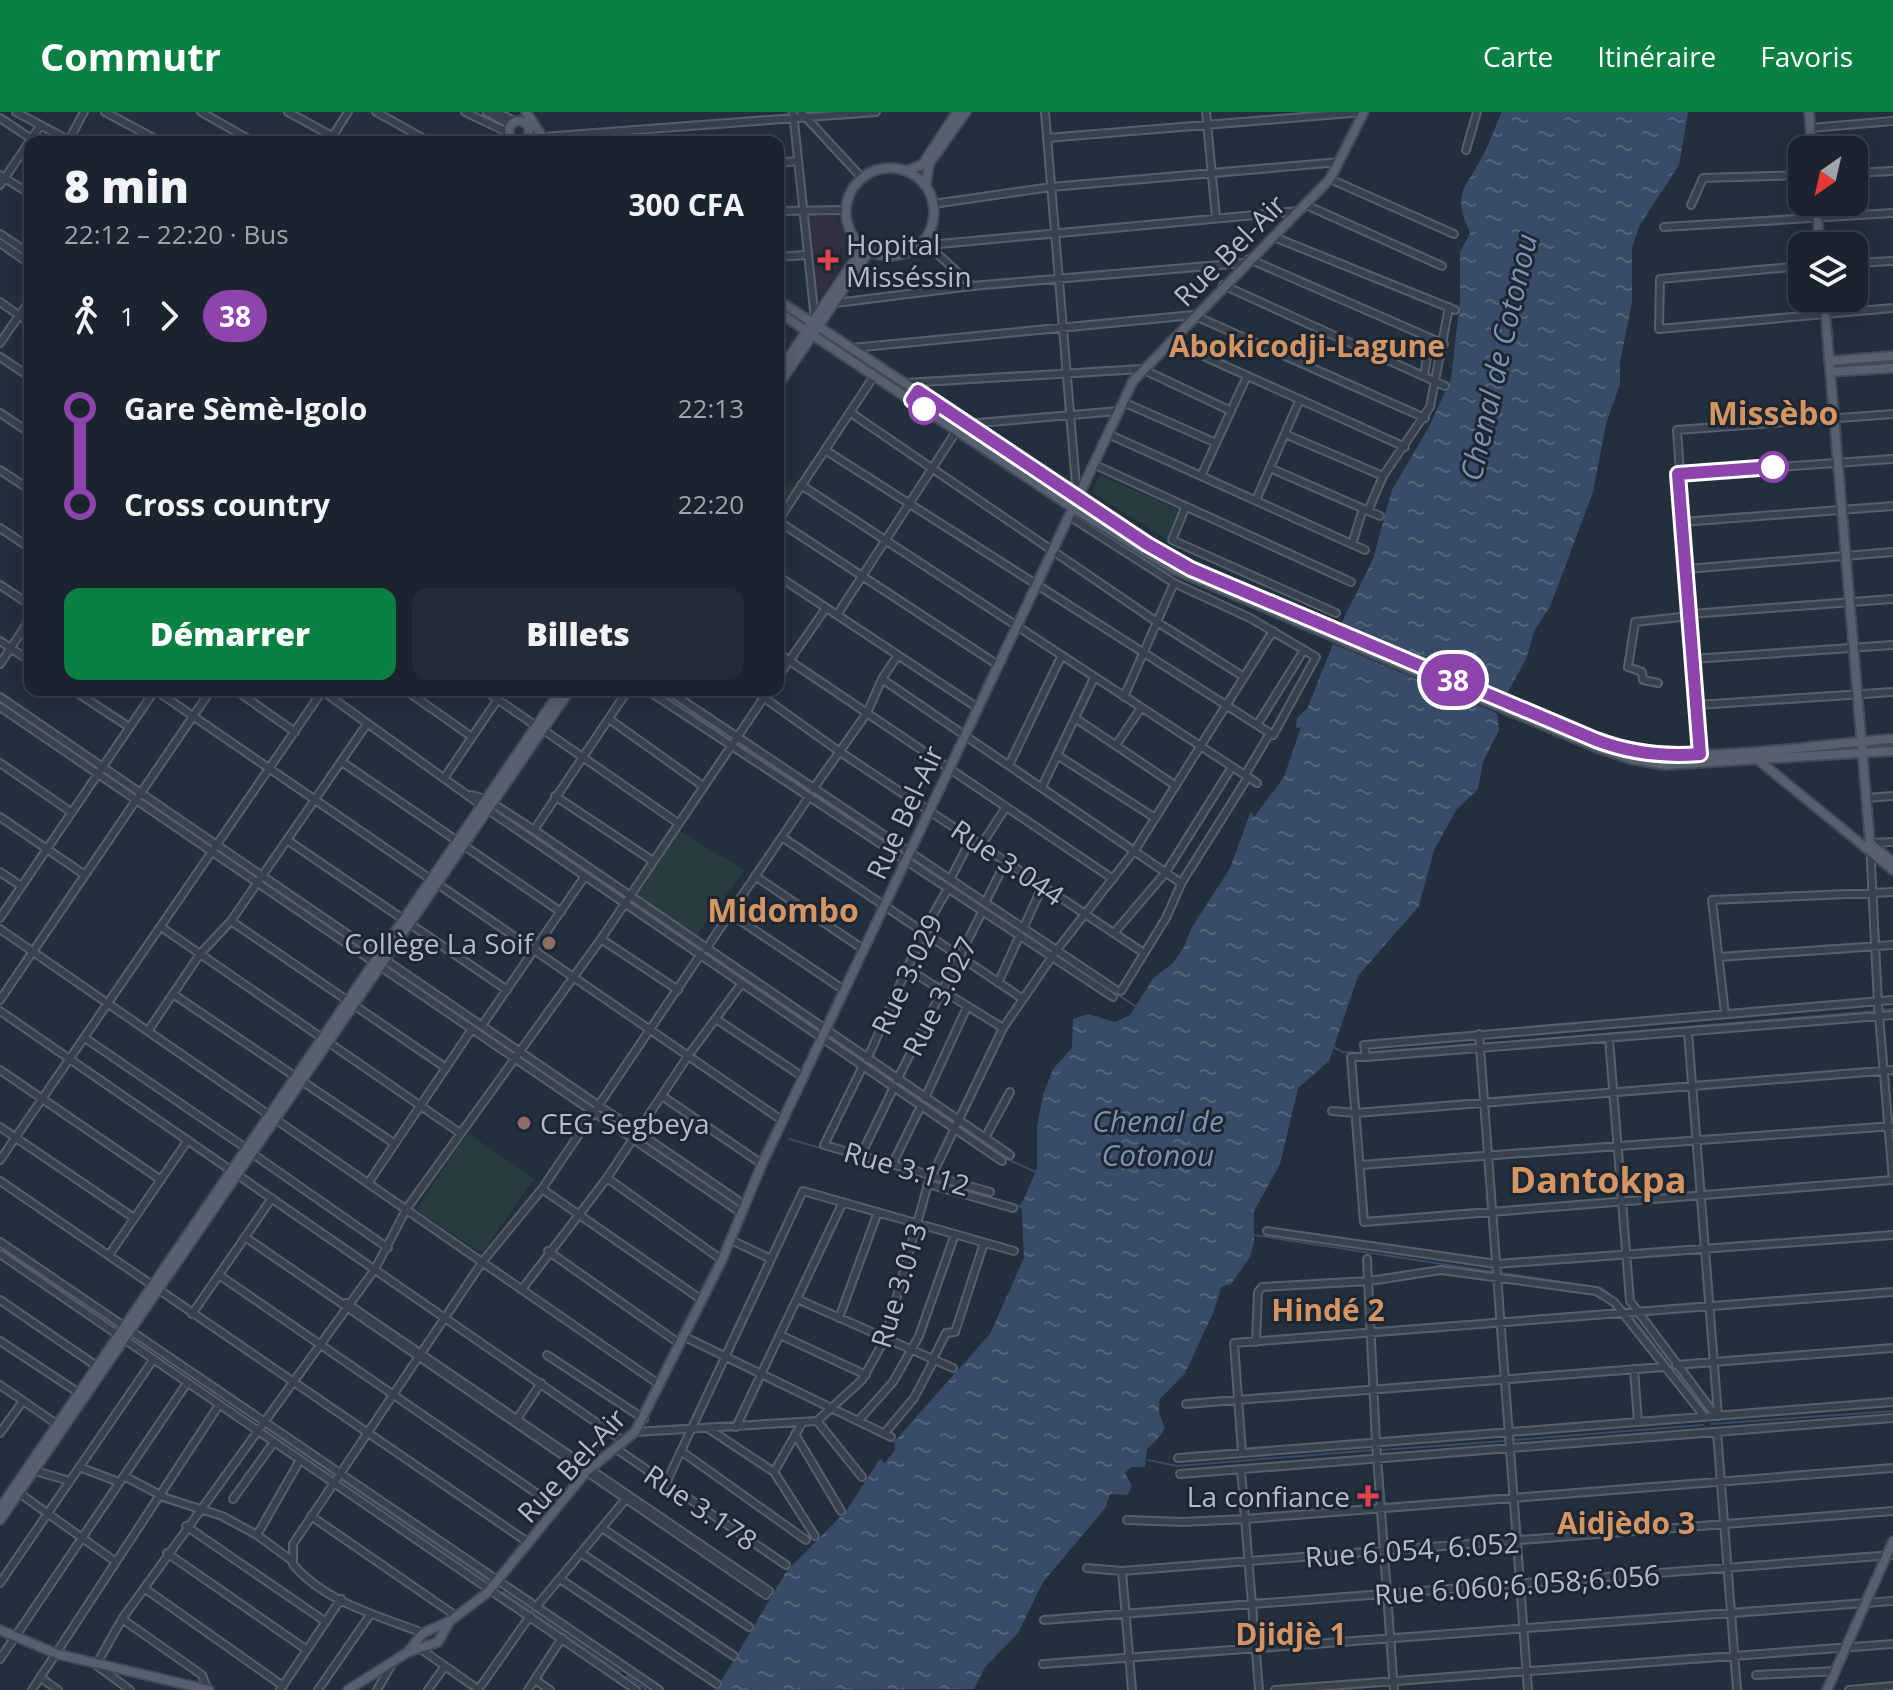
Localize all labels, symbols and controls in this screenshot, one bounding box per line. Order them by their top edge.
text: Commutr [40,30,221,82]
text: Carte [1483,37,1553,75]
text: Itinéraire [1597,37,1716,75]
text: Favoris [1760,37,1853,75]
north arrow [1788,136,1868,216]
map controls [1788,136,1868,312]
text: 8 min [64,156,189,216]
text: 300 CFA [628,184,744,225]
street label: Rue Bel-Air [1165,185,1294,314]
text: 22:12 – 22:20 · Bus [64,216,289,252]
place label: Hopital Misséssin [846,225,972,295]
water label: Chenal de Cotonou [1450,229,1546,485]
button: layers [1788,232,1868,312]
marker: Hopital Misséssin [817,249,839,271]
icon: walk [64,294,108,338]
icon: forward [147,294,191,338]
text: 38 [219,297,251,335]
text: 1 [120,298,135,334]
district label: Abokicodji-Lagune [1169,325,1445,366]
text: Gare Sèmè-Igolo [124,388,367,429]
text: 22:13 [678,390,744,426]
district label: Missèbo [1708,391,1838,434]
unlabelled marker [909,394,939,424]
unlabelled marker [1758,452,1788,482]
text: Cross country [124,484,330,525]
text: 22:20 [678,486,744,522]
button: Démarrer [64,588,396,680]
button: Billets [412,588,744,680]
line badge: 38 [1417,654,1489,706]
text: 38 [1437,661,1469,699]
street label: Rue Bel-Air [856,738,952,885]
street label: Rue 3.044 [944,810,1072,914]
district label: Midombo [707,888,859,931]
street label: Rue 3.029 [862,908,950,1040]
place label: Collège La Soif [344,924,535,962]
street label: Rue 3.027 [893,930,985,1062]
marker: Collège La Soif [540,934,558,952]
water label: Chenal de Cotonou [1092,1100,1224,1175]
place label: CEG Segbeya [540,1104,710,1142]
marker: CEG Segbeya [515,1114,533,1132]
street label: Rue 3.112 [840,1132,974,1204]
district label: Dantokpa [1510,1155,1686,1204]
street label: Rue 3.013 [861,1218,935,1352]
district label: Hindé 2 [1271,1289,1385,1330]
street label: Rue Bel-Air [508,1399,634,1530]
street label: Rue 3.178 [637,1455,765,1559]
place label: La confiance [1187,1477,1350,1515]
marker: La confiance [1357,1485,1379,1507]
district label: Aidjèdo 3 [1557,1502,1695,1543]
street label: Rue 6.054, 6.052 [1304,1523,1520,1575]
street label: Rue 6.060;6.058;6.056 [1373,1555,1661,1613]
district label: Djidjè 1 [1235,1613,1347,1654]

